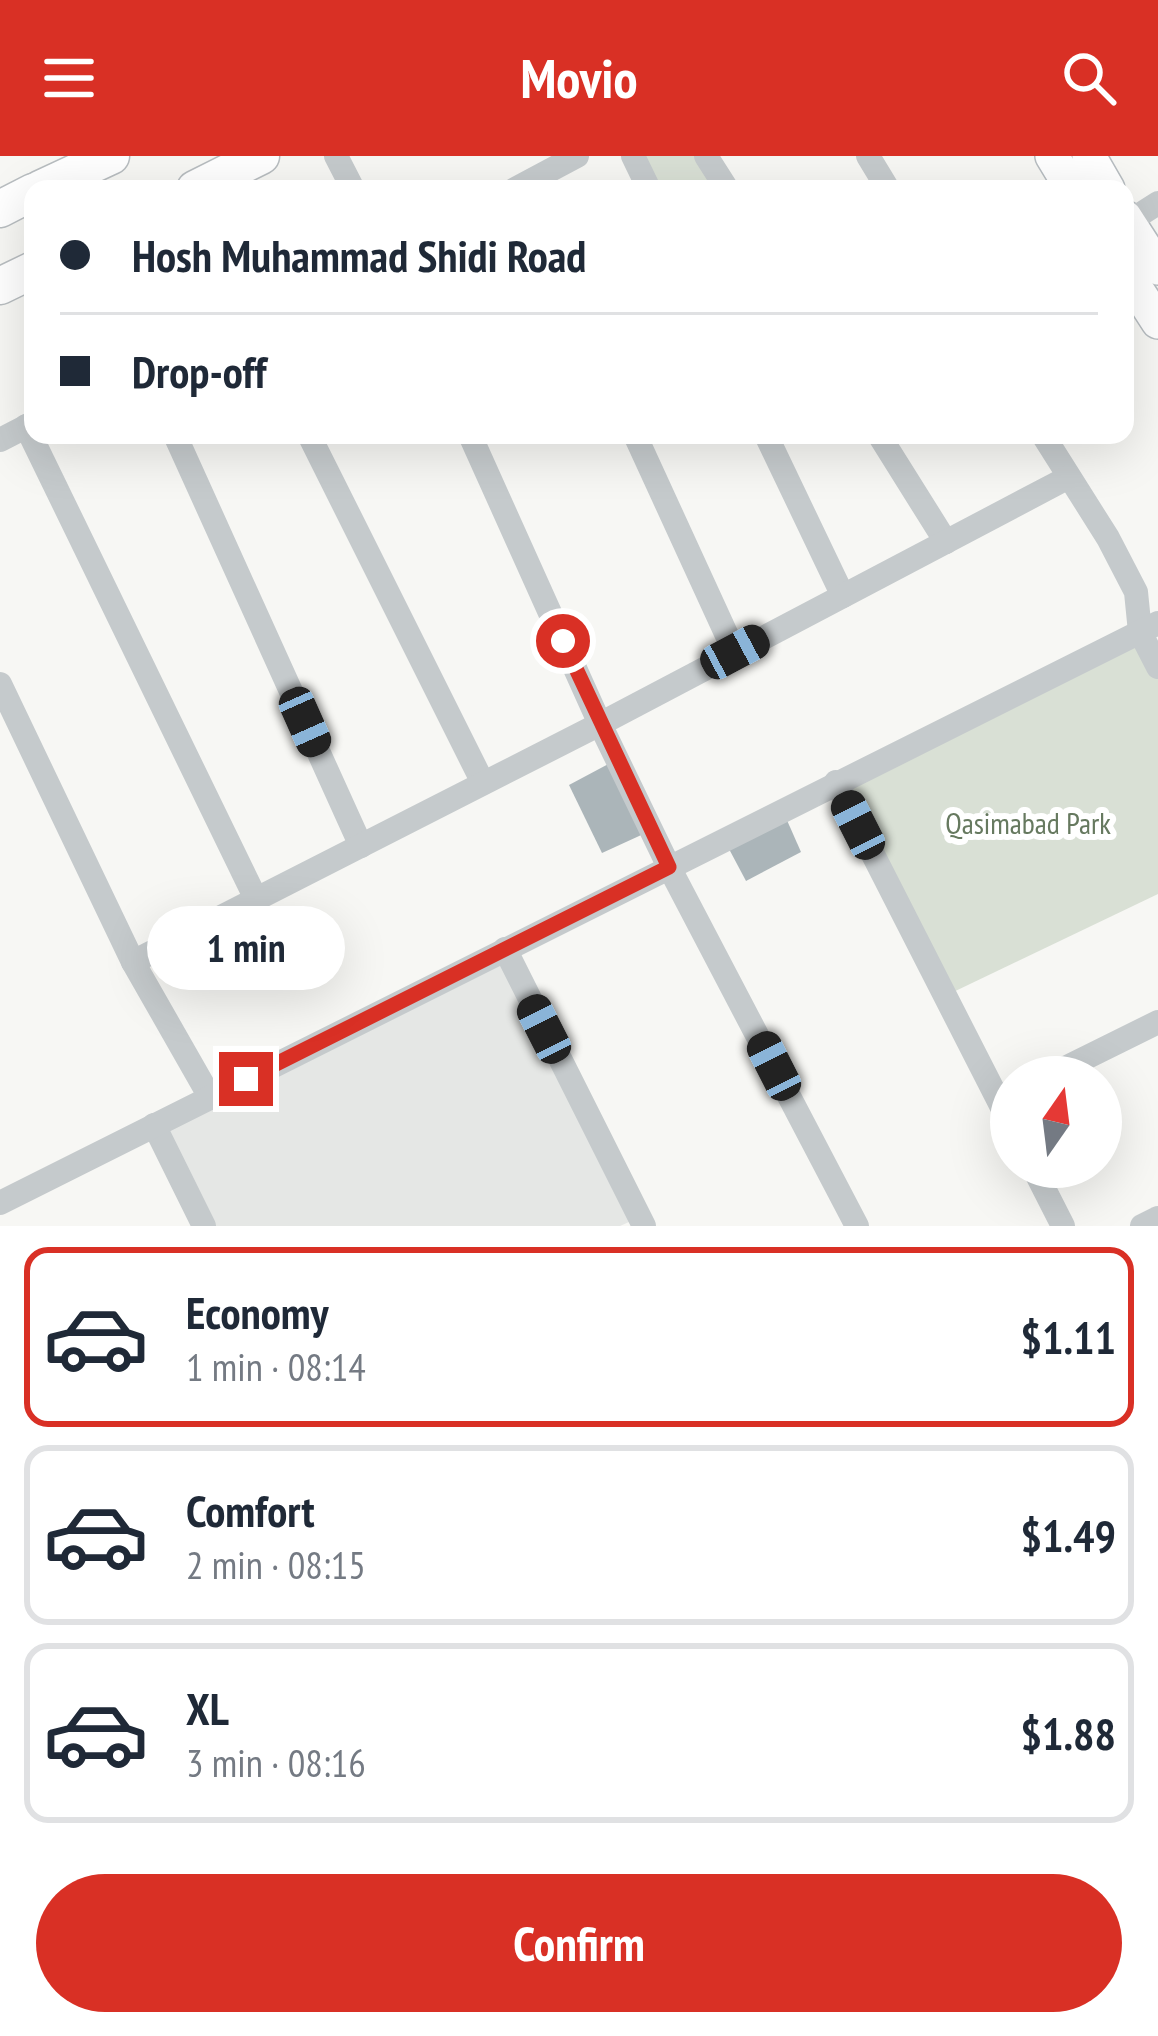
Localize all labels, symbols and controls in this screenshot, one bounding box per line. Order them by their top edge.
text: Movio [520,43,638,113]
icon: menu [36,45,102,111]
icon: search [1056,45,1122,111]
text: Hosh Muhammad Shidi Road [132,226,586,284]
text: Drop-off [132,342,266,400]
route start [536,614,590,668]
car [695,619,775,685]
car [274,682,336,762]
car [826,785,890,865]
park label: Qasimabad Park [945,803,1111,842]
callout: 1 min [147,905,345,989]
text: 1 min [207,922,285,973]
car [512,989,576,1069]
car [742,1026,806,1106]
route end [219,1052,273,1106]
north arrow [990,1056,1122,1188]
map controls [990,1056,1122,1188]
icon: car [42,1283,150,1391]
text: Economy [186,1283,329,1341]
text: $1.11 [1020,1308,1116,1366]
text: 1 min · 08:14 [186,1341,366,1392]
icon: car [42,1481,150,1589]
text: Comfort [186,1481,315,1539]
text: $1.49 [1020,1506,1116,1564]
text: 2 min · 08:15 [186,1539,366,1590]
icon: car [42,1679,150,1787]
text: XL [186,1679,229,1737]
text: $1.88 [1020,1704,1116,1762]
text: 3 min · 08:16 [186,1737,366,1788]
button: Confirm [36,1874,1122,2012]

